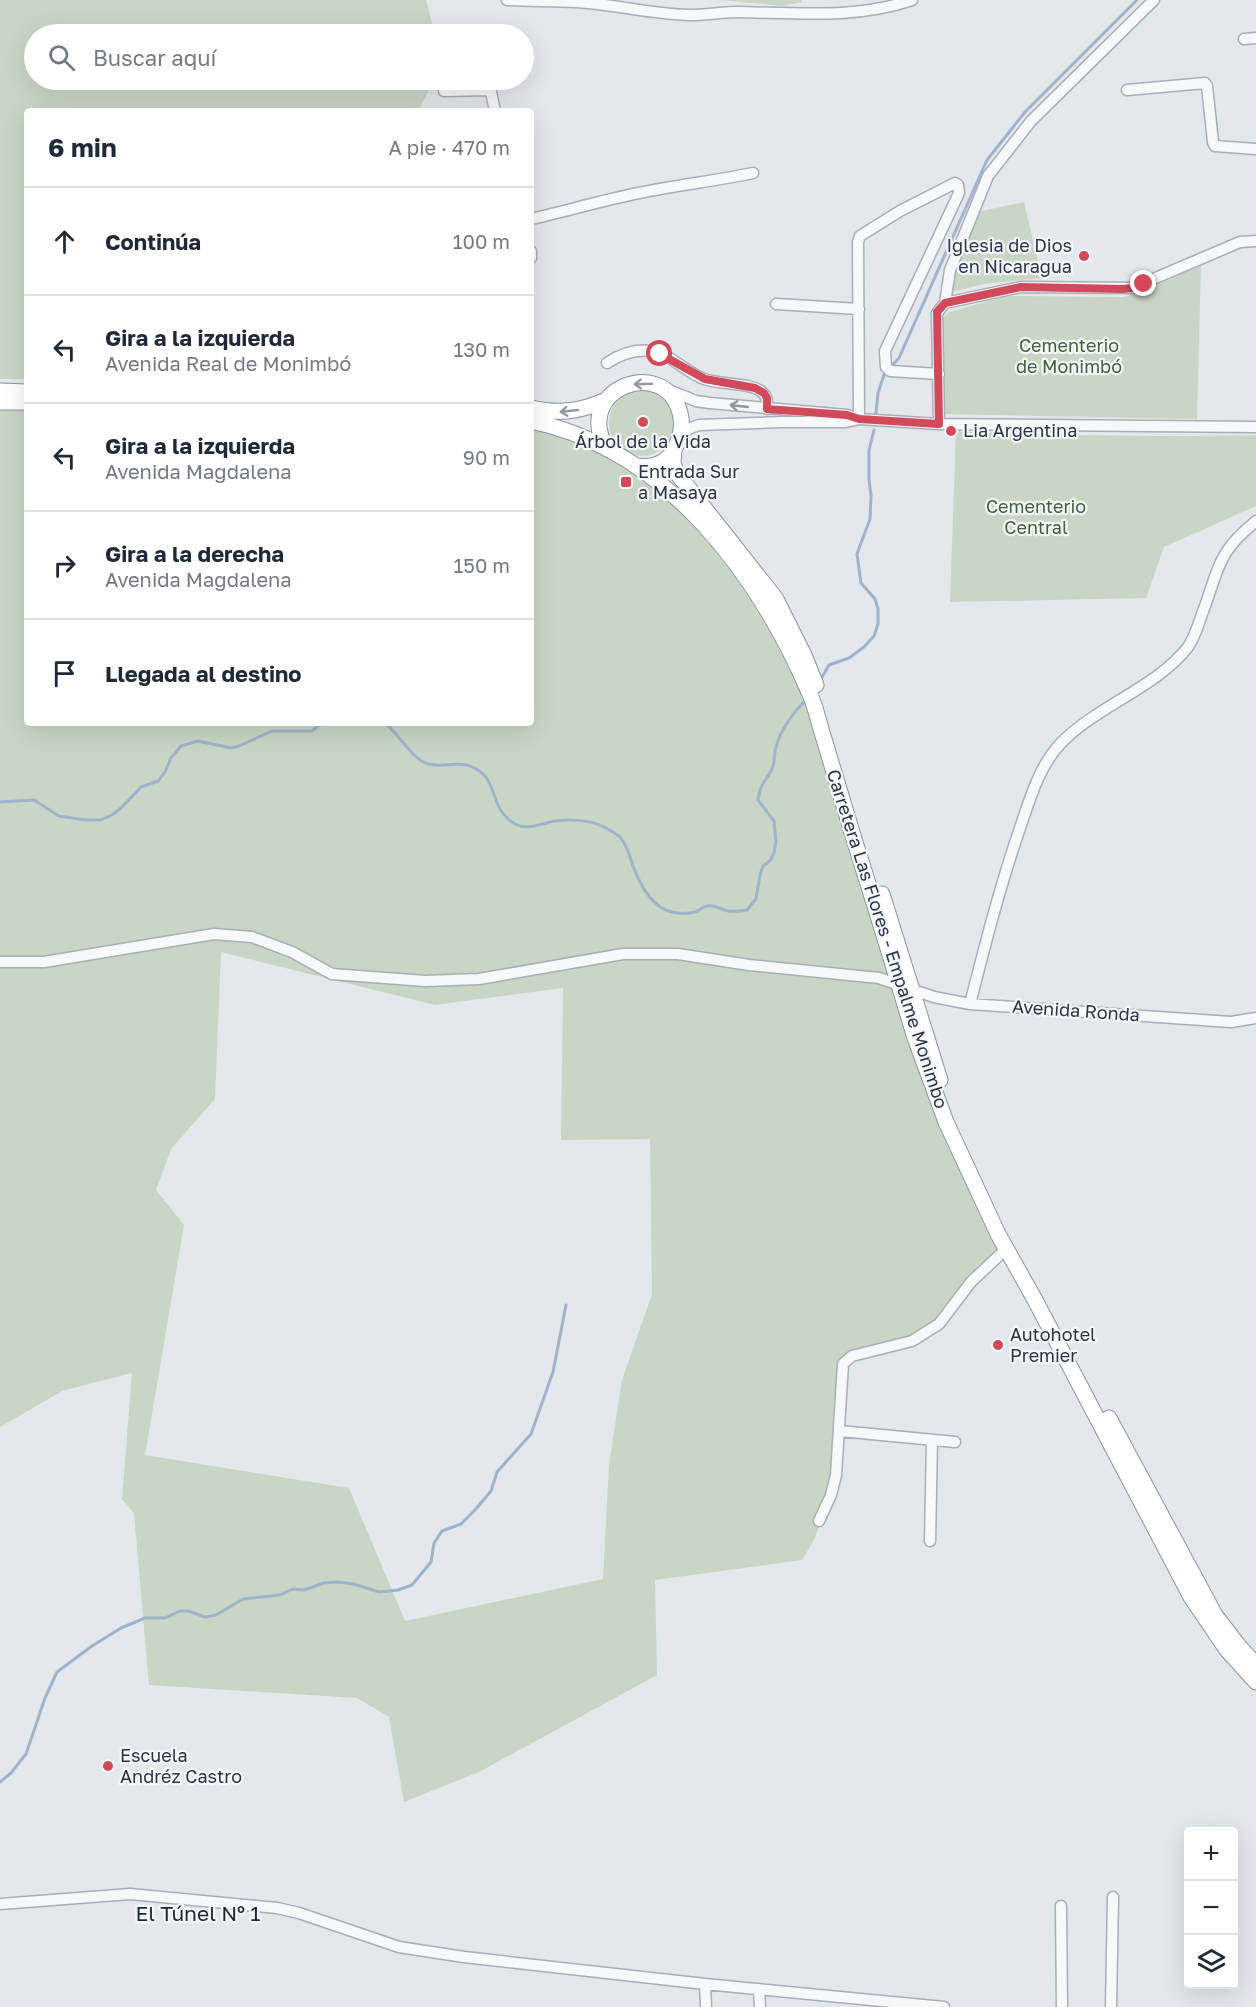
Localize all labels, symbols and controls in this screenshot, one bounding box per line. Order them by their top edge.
search box [24,24,534,90]
icon: search [45,41,78,74]
text: Buscar aquí [93,44,216,71]
text: 6 min [48,132,117,163]
text: A pie · 470 m [388,135,510,159]
icon: ahead [48,225,81,258]
text: Continúa [105,228,201,255]
text: 100 m [453,229,510,253]
place label: Iglesia de Dios en Nicaragua [946,234,1072,277]
marker: Iglesia de Dios en Nicaragua [1077,249,1091,263]
route end [1130,270,1156,296]
text: Gira a la izquierda [105,324,295,351]
icon: left [48,333,81,366]
park label: Cementerio de Monimbó [1016,334,1122,377]
text: 130 m [454,337,510,361]
route start [646,340,672,366]
text: Avenida Real de Monimbó [105,351,351,375]
one-way arrow [633,378,653,389]
one-way arrow [729,400,749,411]
one-way arrow [560,406,579,417]
marker: Árbol de la Vida [636,415,650,429]
place label: Lia Argentina [963,419,1077,441]
marker: Lia Argentina [944,424,958,438]
place label: Árbol de la Vida [575,430,711,452]
text: Gira a la izquierda [105,432,295,459]
icon: left [48,441,81,474]
text: 90 m [463,445,510,469]
text: Avenida Magdalena [105,459,292,483]
place label: Entrada Sur a Masaya [638,460,739,503]
marker: Entrada Sur a Masaya [619,475,633,489]
park label: Cementerio Central [986,495,1086,538]
text: Gira a la derecha [105,540,284,567]
icon: right [48,549,81,582]
text: 150 m [454,553,510,577]
text: Avenida Magdalena [105,567,292,591]
icon: arrive [48,657,81,690]
text: Llegada al destino [105,660,302,687]
street label: Carretera Las Flores - Empalme Monimbo [823,766,953,1111]
street label: Avenida Ronda [1011,995,1141,1025]
place label: Autohotel Premier [1010,1323,1096,1366]
marker: Autohotel Premier [991,1338,1005,1352]
place label: Escuela Andréz Castro [120,1744,242,1787]
marker: Escuela Andréz Castro [101,1759,115,1773]
map controls [1184,1827,1238,1989]
button: + [1184,1827,1238,1881]
button: − [1184,1881,1238,1935]
district label: El Túnel Nº 1 [135,1900,261,1926]
button: layers [1184,1935,1238,1989]

